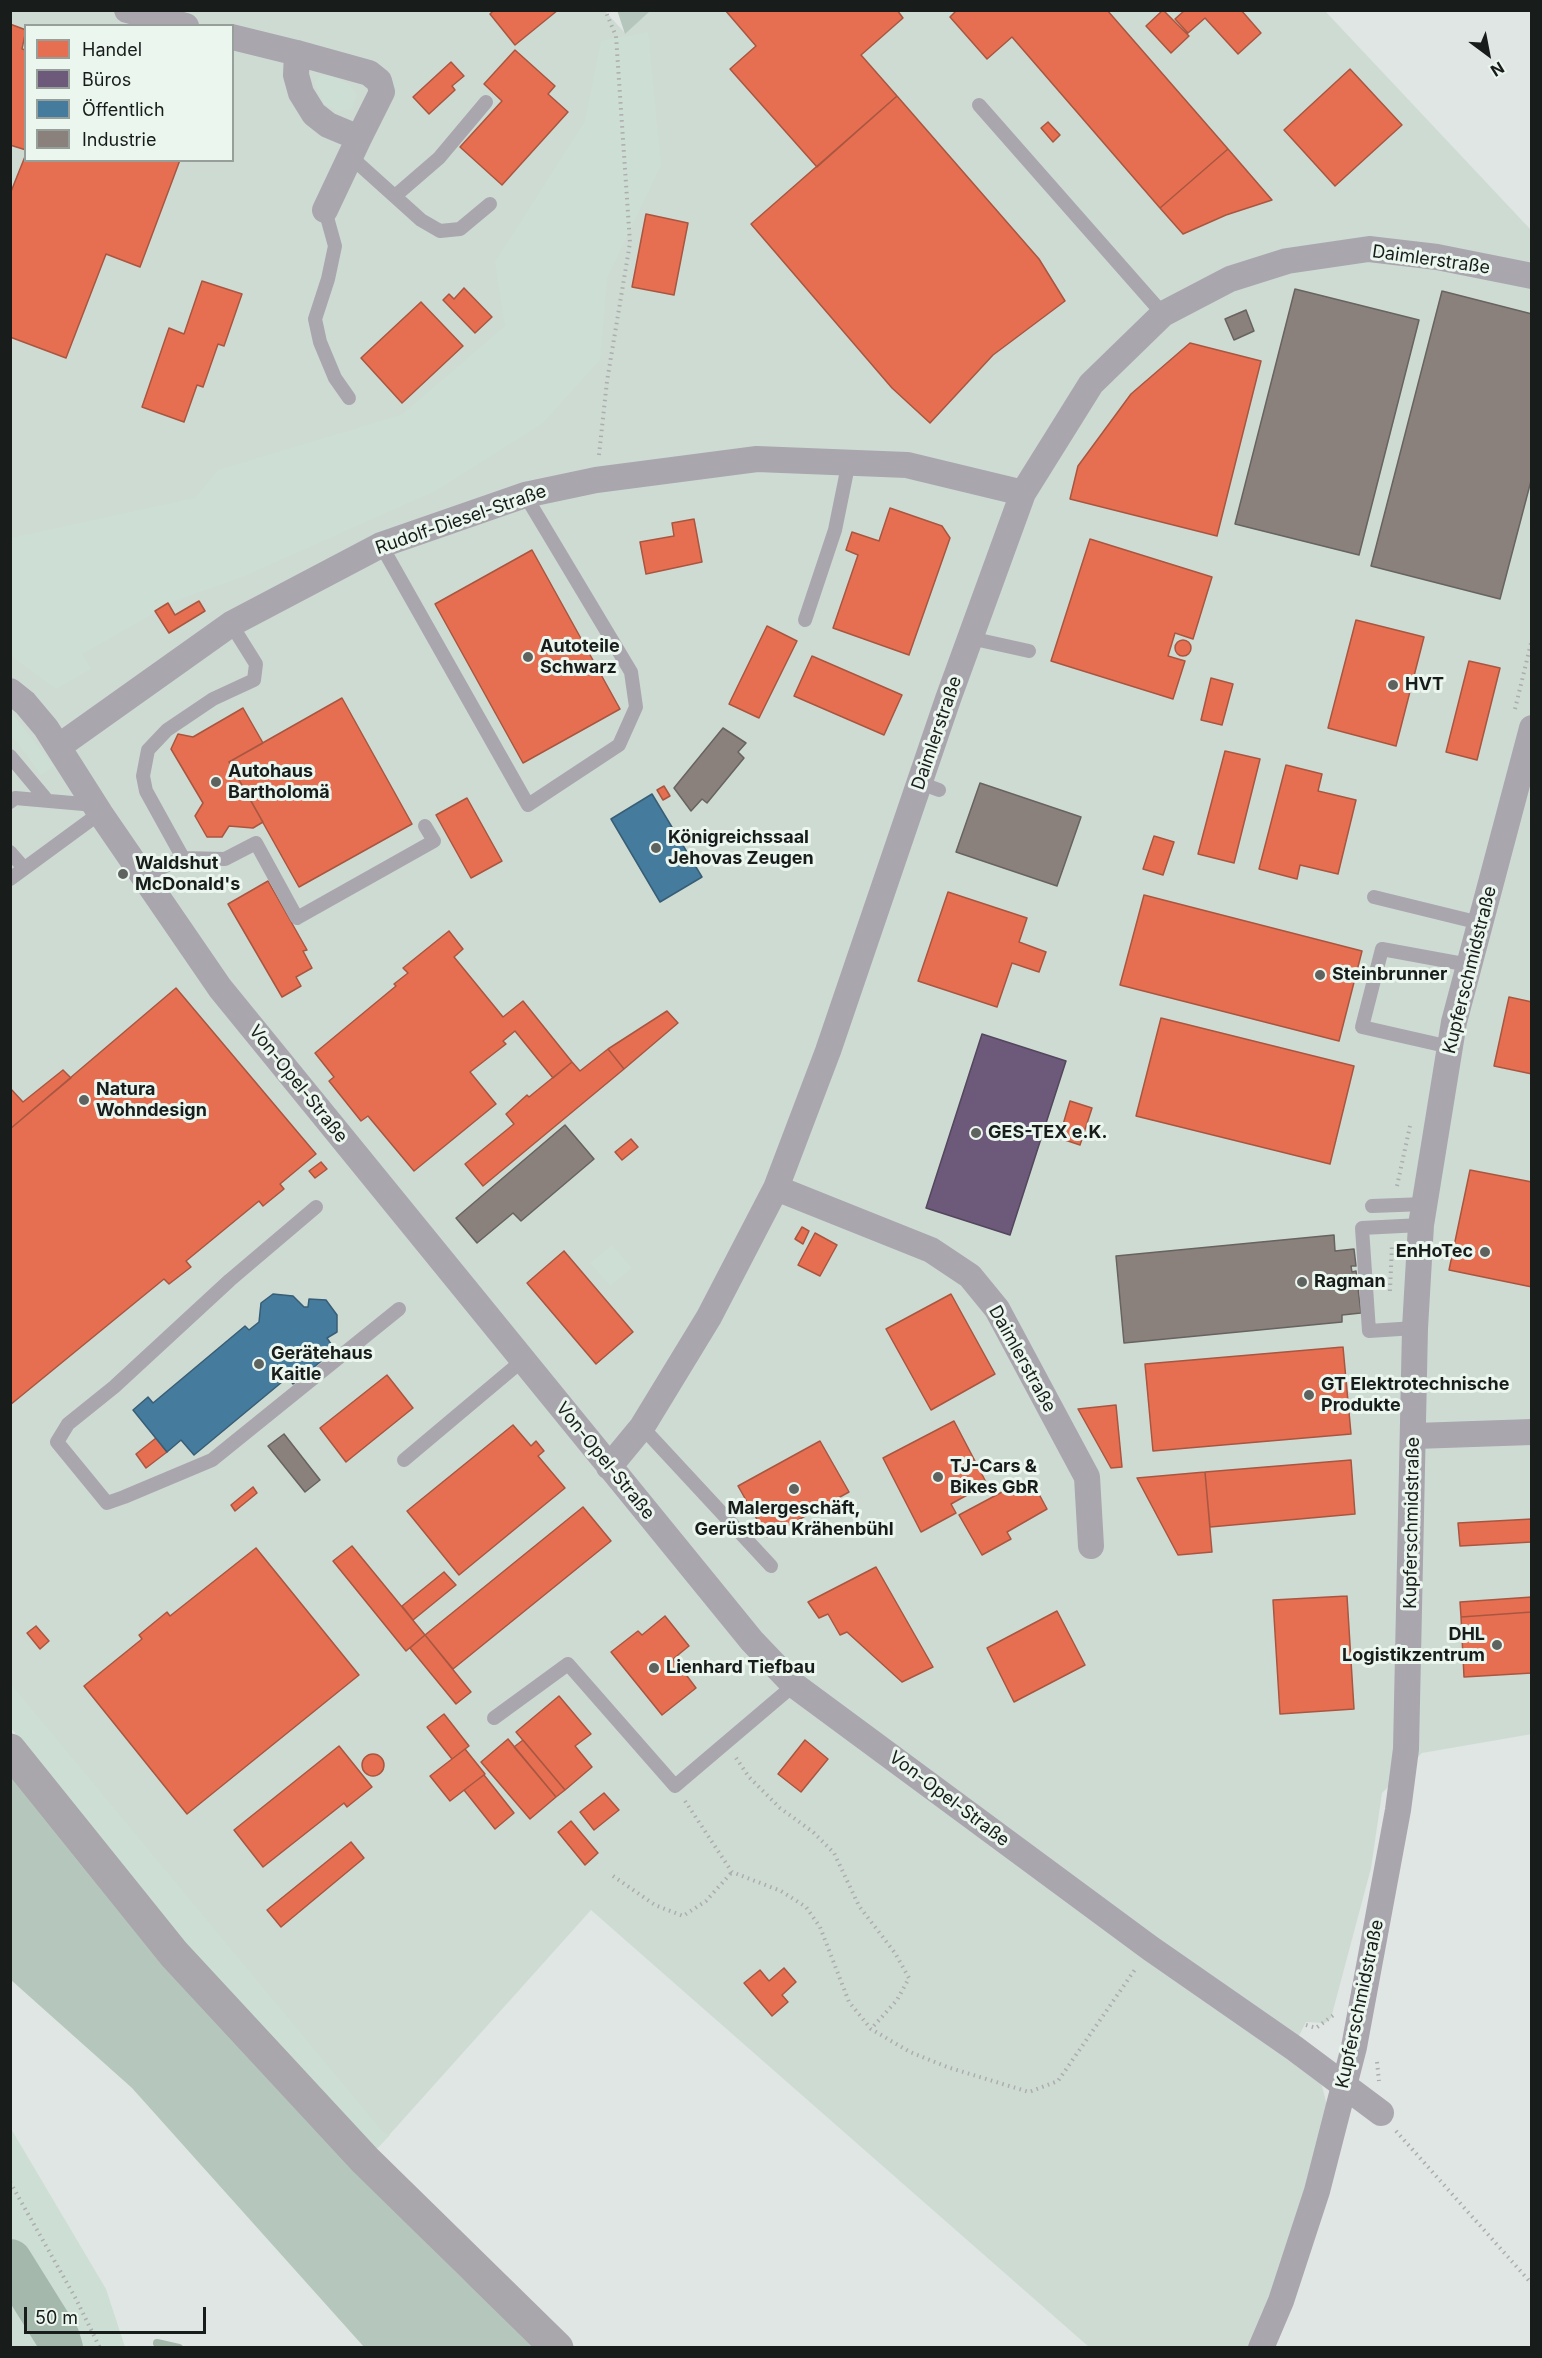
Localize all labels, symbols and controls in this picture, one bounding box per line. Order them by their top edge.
legend [24,24,234,162]
north arrow [1458,24,1518,84]
text: Handel [82,39,142,60]
text: N [1487,58,1508,81]
text: Büros [82,69,131,90]
text: Öffentlich [82,99,165,120]
text: Industrie [82,129,156,150]
street label: Daimlerstraße [1371,241,1491,279]
street label: Rudolf-Diesel-Straße [373,481,549,559]
place label: Autoteile Schwarz [540,636,620,678]
marker: Autoteile Schwarz [521,650,535,664]
street label: Daimlerstraße [907,673,967,793]
place label: HVT [1405,674,1444,696]
marker: HVT [1386,678,1400,692]
place label: Autohaus Bartholomä [228,761,330,804]
marker: Autohaus Bartholomä [209,775,223,789]
place label: Königreichssaal Jehovas Zeugen [668,827,814,870]
marker: Königreichssaal Jehovas Zeugen [649,841,663,855]
place label: Waldshut McDonald's [135,853,240,896]
marker: Waldshut McDonald's [116,867,130,881]
street label: Kupferschmidstraße [1439,884,1501,1056]
place label: Steinbrunner [1332,964,1447,986]
marker: Steinbrunner [1313,968,1327,982]
street label: Von-Opel-Straße [244,1021,352,1147]
place label: Natura Wohndesign [96,1079,207,1122]
marker: Natura Wohndesign [77,1093,91,1107]
place label: GES-TEX e.K. [988,1122,1107,1144]
marker: GES-TEX e.K. [969,1126,983,1140]
place label: EnHoTec [1396,1241,1473,1263]
marker: EnHoTec [1478,1245,1492,1259]
place label: Ragman [1314,1271,1386,1293]
marker: Ragman [1295,1275,1309,1289]
street label: Daimlerstraße [984,1302,1060,1416]
place label: Gerätehaus Kaitle [271,1343,373,1386]
marker: Gerätehaus Kaitle [252,1357,266,1371]
place label: GT Elektrotechnische Produkte [1321,1374,1509,1416]
marker: GT Elektrotechnische Produkte [1302,1388,1316,1402]
street label: Von-Opel-Straße [551,1398,659,1524]
street label: Kupferschmidstraße [1400,1437,1424,1609]
place label: TJ-Cars & Bikes GbR [950,1456,1039,1498]
marker: TJ-Cars & Bikes GbR [931,1470,945,1484]
marker: Malergeschäft, Gerüstbau Krähenbühl [787,1482,801,1496]
place label: Malergeschäft, Gerüstbau Krähenbühl [694,1498,894,1540]
place label: DHL Logistikzentrum [1342,1624,1485,1666]
marker: DHL Logistikzentrum [1490,1638,1504,1652]
place label: Lienhard Tiefbau [666,1657,815,1679]
marker: Lienhard Tiefbau [647,1661,661,1675]
street label: Von-Opel-Straße [885,1747,1013,1851]
street label: Kupferschmidstraße [1332,1918,1388,2090]
scale bar [27,2295,208,2333]
text: 50 m [35,2307,78,2328]

